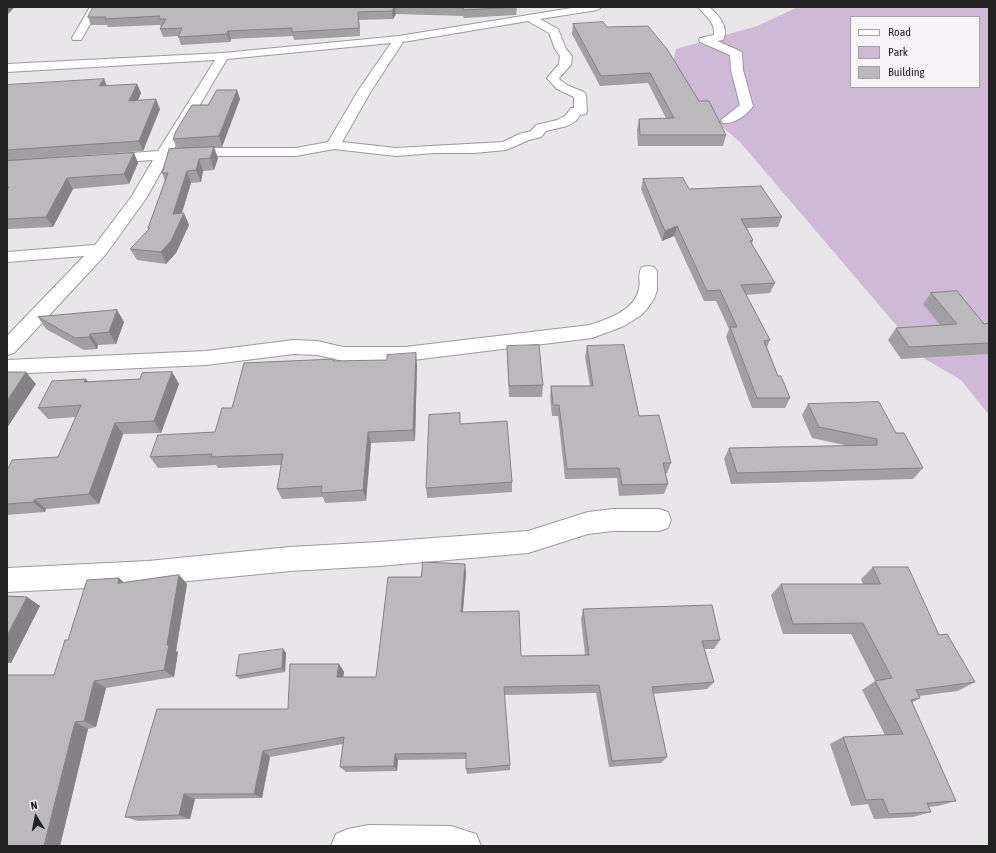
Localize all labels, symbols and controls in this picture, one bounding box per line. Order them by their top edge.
legend [850,16,980,88]
text: Road [888,25,911,39]
text: Park [888,45,908,59]
text: Building [888,65,925,79]
north arrow [16,797,56,837]
text: N [30,799,38,812]

